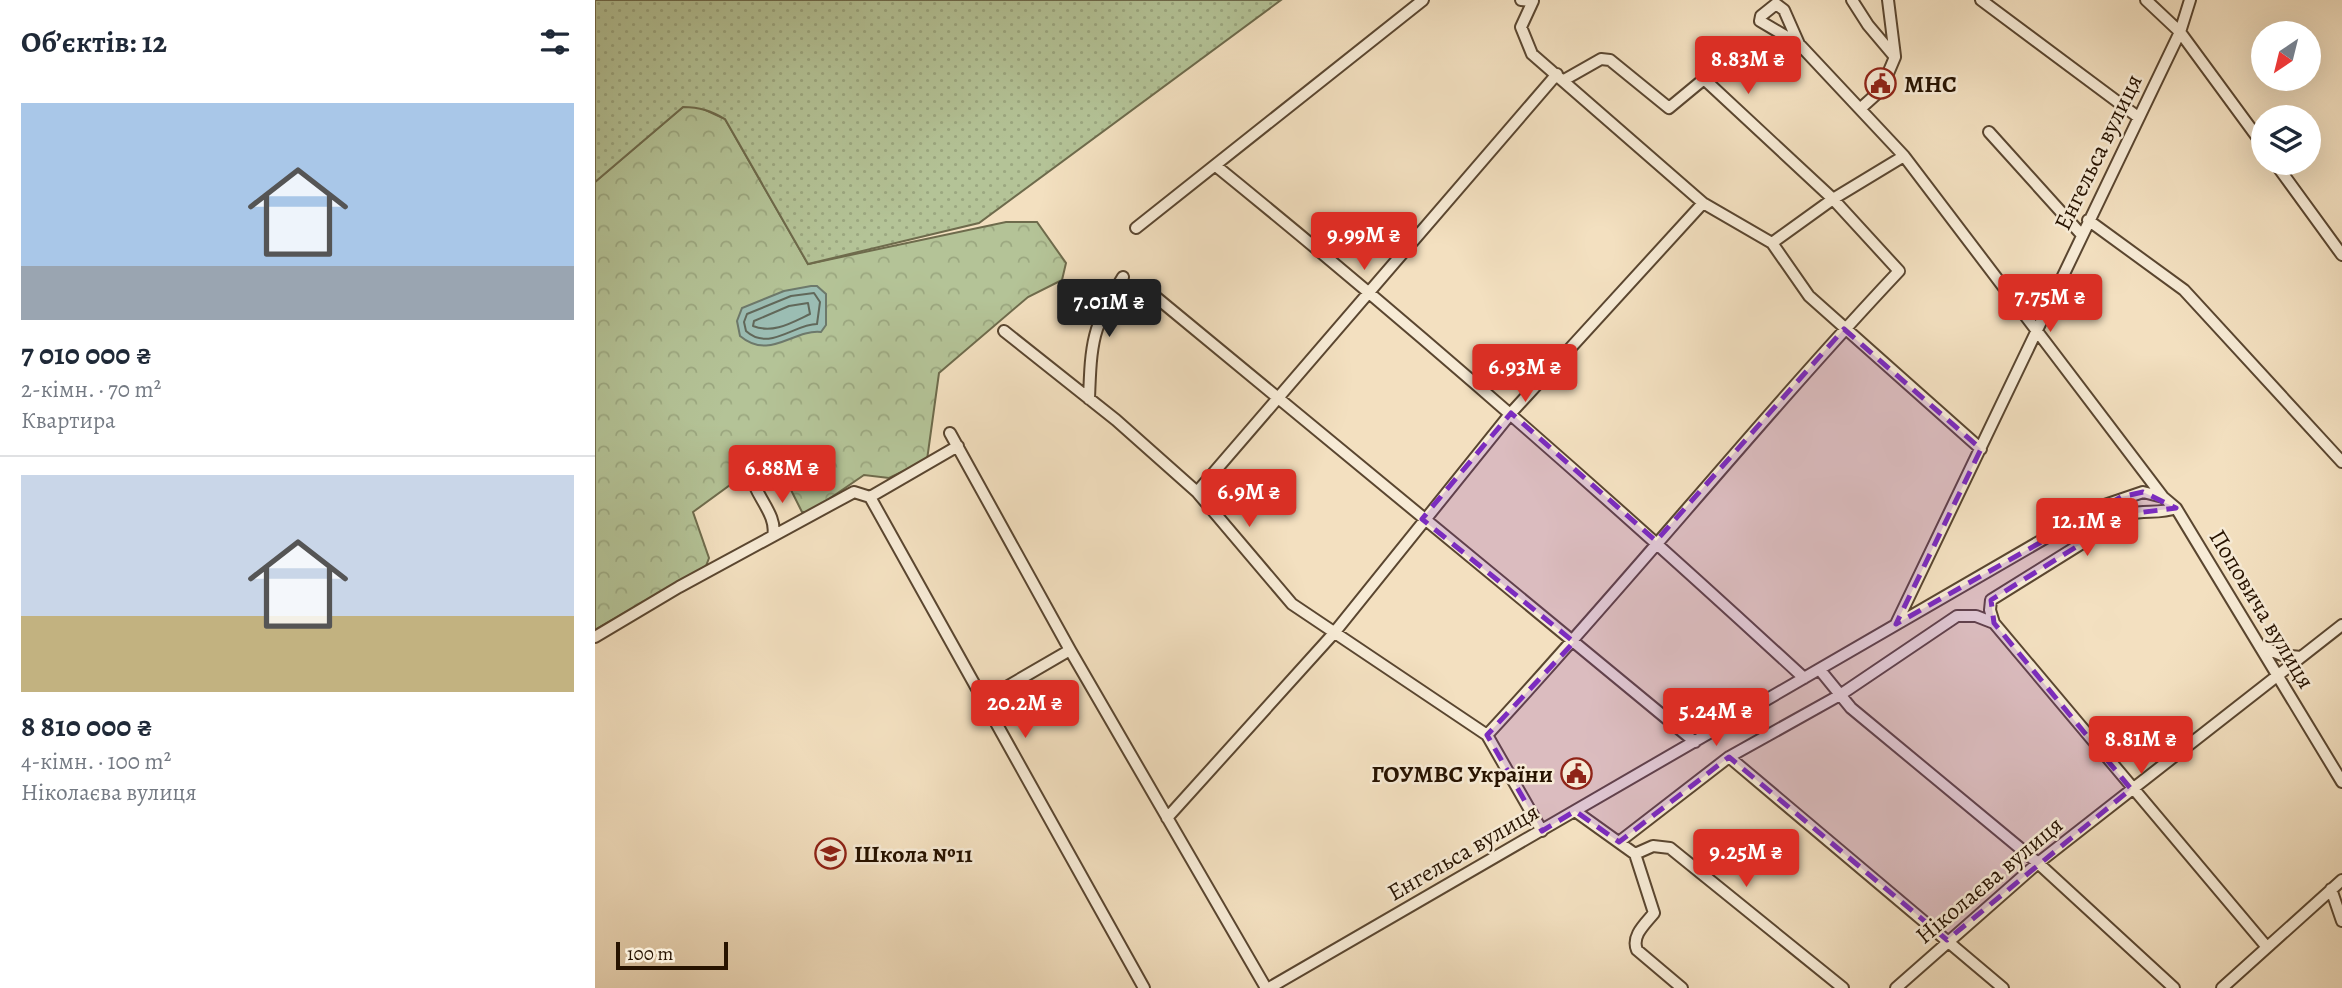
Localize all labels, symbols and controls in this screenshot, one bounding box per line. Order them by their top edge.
north arrow [2251,21,2321,91]
map controls [2251,21,2321,175]
text: Об’єктів: 12 [21,22,167,62]
icon: filters [536,23,574,61]
pin: 8.83M ₴ [1683,36,1813,96]
text: 8.83M ₴ [1711,43,1785,74]
public building icon: МНС [1864,67,1898,101]
place label: МНС [1904,68,1957,100]
street label: Енгельса вулиця [2046,69,2150,235]
button: layers [2251,105,2321,175]
icon: home [235,149,361,275]
pin: 9.99M ₴ [1299,212,1429,272]
text: 9.99M ₴ [1327,219,1401,250]
pin: 7.75M ₴ [1985,274,2115,334]
pin: 7.01M ₴ [1044,280,1174,339]
text: 7.75M ₴ [2014,281,2086,312]
text: 7.01M ₴ [1073,286,1145,317]
text: 7 010 000 ₴ [21,334,152,374]
pin: 6.93M ₴ [1460,344,1590,404]
text: 6.93M ₴ [1488,351,1562,382]
text: 2-кімн. · 70 m² [21,374,161,405]
text: Квартира [21,405,116,436]
pin: 6.88M ₴ [717,446,847,505]
text: 6.88M ₴ [745,452,819,483]
pin: 6.9M ₴ [1192,470,1306,529]
text: 6.9M ₴ [1217,476,1281,507]
pin: 12.1M ₴ [2022,498,2152,558]
text: 12.1M ₴ [2052,505,2122,536]
icon: home [235,521,361,647]
street label: Поповича вулиця [2202,523,2322,695]
pin: 20.2M ₴ [960,680,1090,740]
text: 20.2M ₴ [987,687,1063,718]
pin: 5.24M ₴ [1651,688,1781,748]
text: 5.24M ₴ [1679,695,1753,726]
text: 8 810 000 ₴ [21,706,153,746]
pin: 8.81M ₴ [2076,716,2206,776]
text: 8.81M ₴ [2105,723,2177,754]
text: 4-кімн. · 100 m² [21,746,171,777]
public building icon: ГОУМВС України [1559,757,1593,791]
place label: ГОУМВС України [1371,758,1553,790]
text: Ніколаєва вулиця [21,777,197,808]
street label: Енгельса вулиця [1381,796,1545,908]
street label: Ніколаєва вулиця [1909,809,2069,951]
pin: 9.25M ₴ [1681,830,1811,889]
text: 9.25M ₴ [1709,836,1783,867]
school or university icon: Школа №11 [814,837,848,871]
place label: Школа №11 [854,838,973,870]
scale bar [616,939,728,971]
text: 100 m [627,941,673,967]

